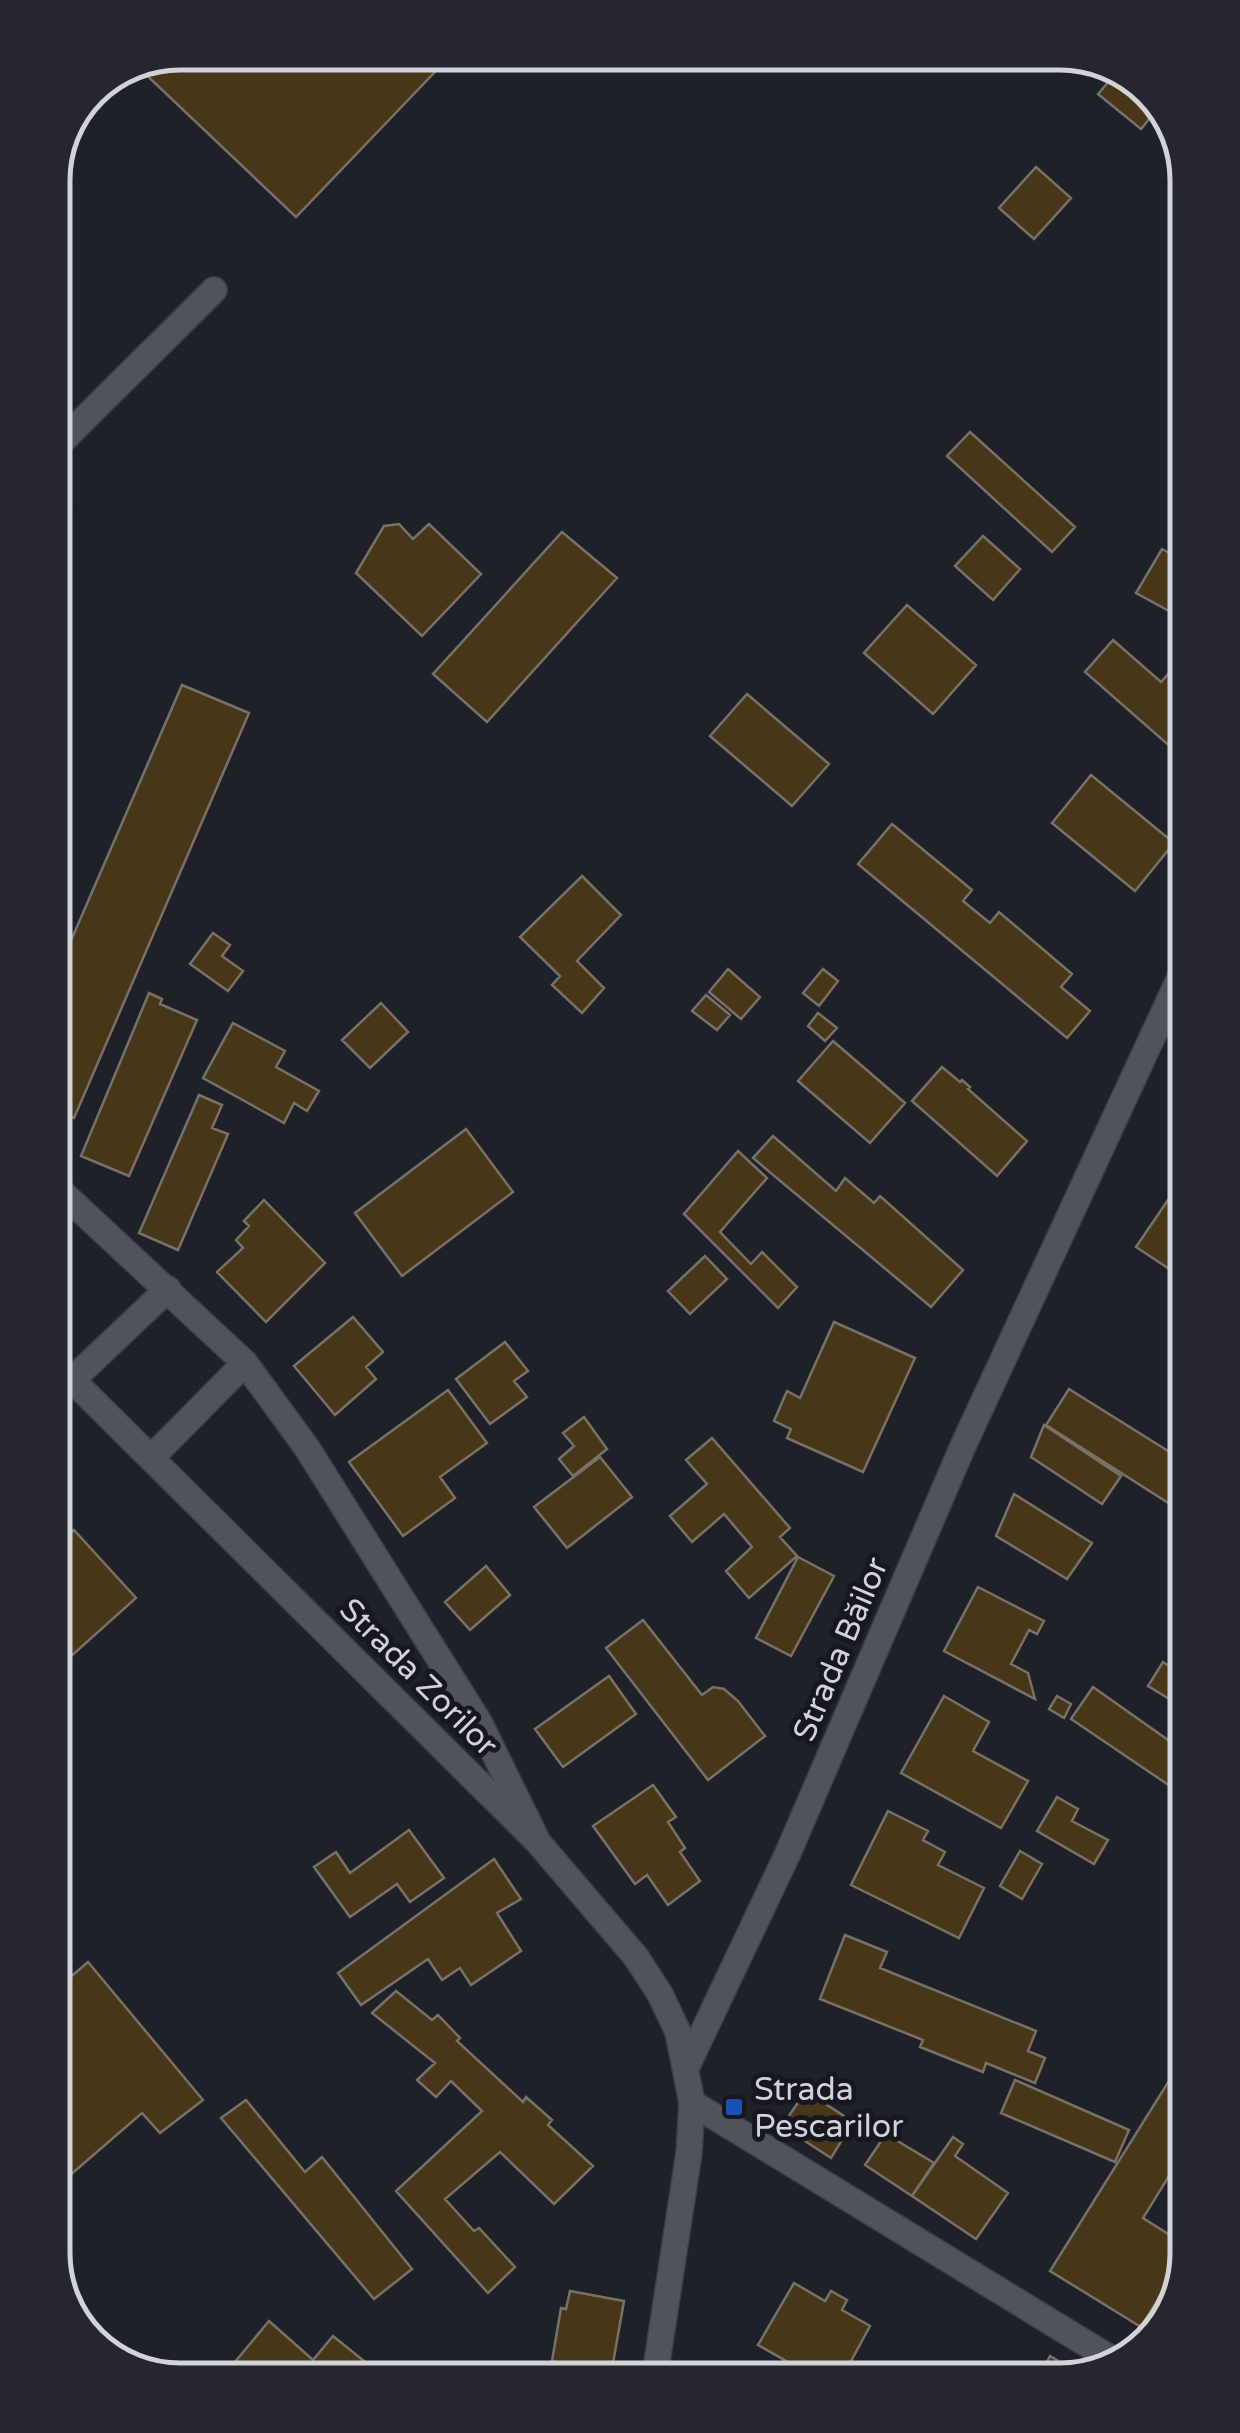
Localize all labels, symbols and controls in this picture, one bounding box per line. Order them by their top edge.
street label: Strada Băilor [785,1551,897,1747]
street label: Strada Zorilor [331,1591,506,1765]
place label: Strada Pescarilor [754,2071,904,2146]
marker: Strada Pescarilor [723,2096,745,2118]

